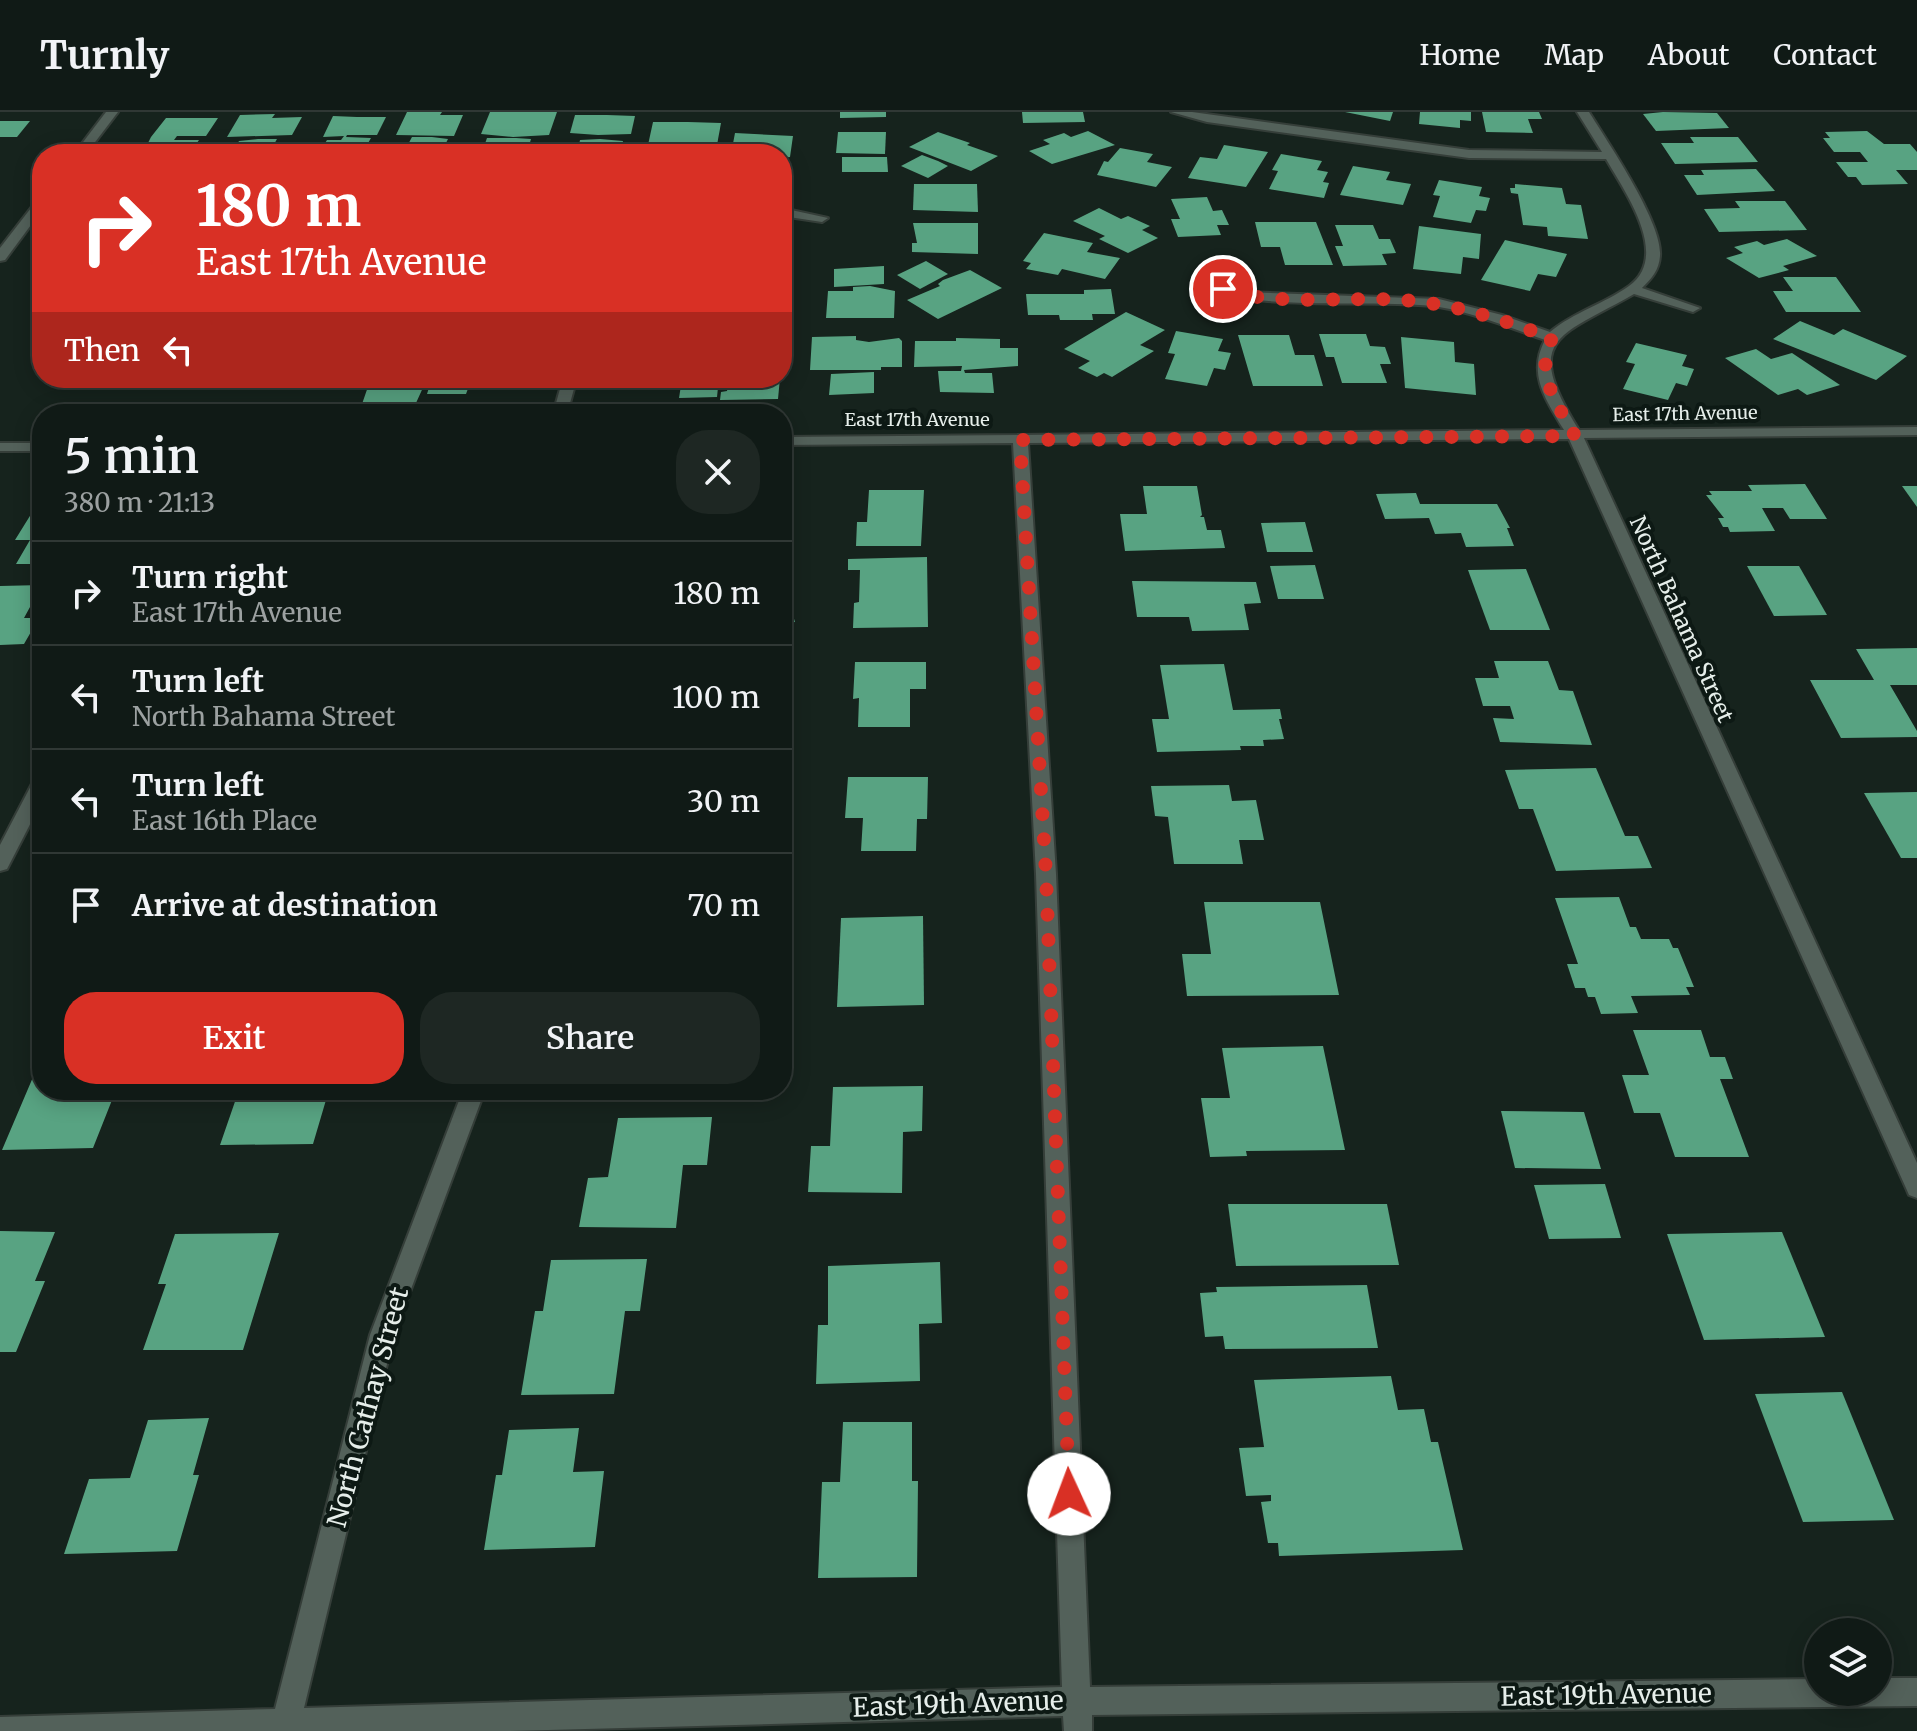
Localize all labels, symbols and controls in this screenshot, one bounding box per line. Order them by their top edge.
text: Turnly [40,32,169,79]
text: Home [1419,37,1500,73]
text: Map [1544,37,1604,73]
text: About [1648,37,1729,73]
text: Contact [1773,37,1877,73]
text: 180 m [196,171,361,241]
icon: right [64,176,168,280]
text: East 17th Avenue [196,240,486,285]
pin [1189,255,1257,323]
icon: arrive [1201,267,1245,311]
icon: left [156,328,200,372]
text: Then [64,331,140,369]
street label: East 17th Avenue [1612,401,1758,426]
street label: East 17th Avenue [844,408,990,431]
text: 5 min [64,426,199,486]
button: close [676,430,760,514]
text: 380 m · 21:13 [64,486,215,519]
street label: North Bahama Street [1624,511,1740,727]
text: Turn right [132,558,288,596]
icon: right [64,571,108,615]
text: 180 m [673,574,760,612]
text: East 17th Avenue [132,596,342,629]
text: Turn left [132,662,264,700]
icon: left [64,675,108,719]
text: 100 m [672,678,760,716]
text: North Bahama Street [132,700,395,733]
text: Turn left [132,766,264,804]
icon: left [64,779,108,823]
text: 30 m [687,782,760,820]
text: East 16th Place [132,804,317,837]
icon: arrive [64,883,108,927]
text: Arrive at destination [132,886,438,924]
text: 70 m [687,886,760,924]
button: Exit [64,992,404,1084]
button: Share [420,992,760,1084]
street label: North Cathay Street [320,1283,415,1531]
position arrow [1027,1452,1111,1536]
map controls [1804,1618,1892,1706]
button: layers [1804,1618,1892,1706]
street label: East 19th Avenue [1500,1676,1712,1713]
street label: East 19th Avenue [852,1683,1064,1724]

